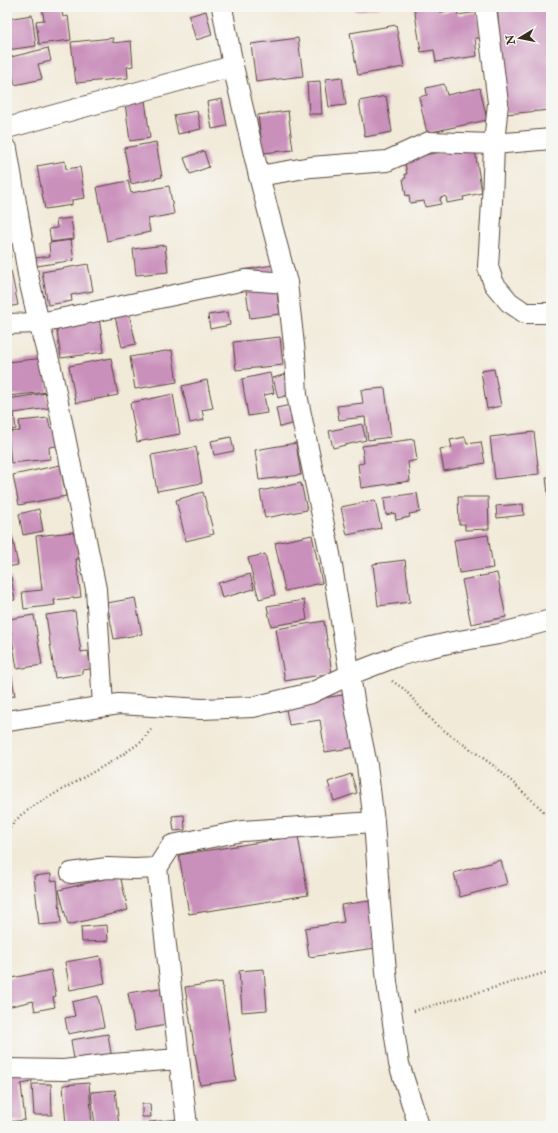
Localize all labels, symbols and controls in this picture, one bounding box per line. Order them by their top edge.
north arrow [500,18,540,58]
text: N [503,33,518,47]

